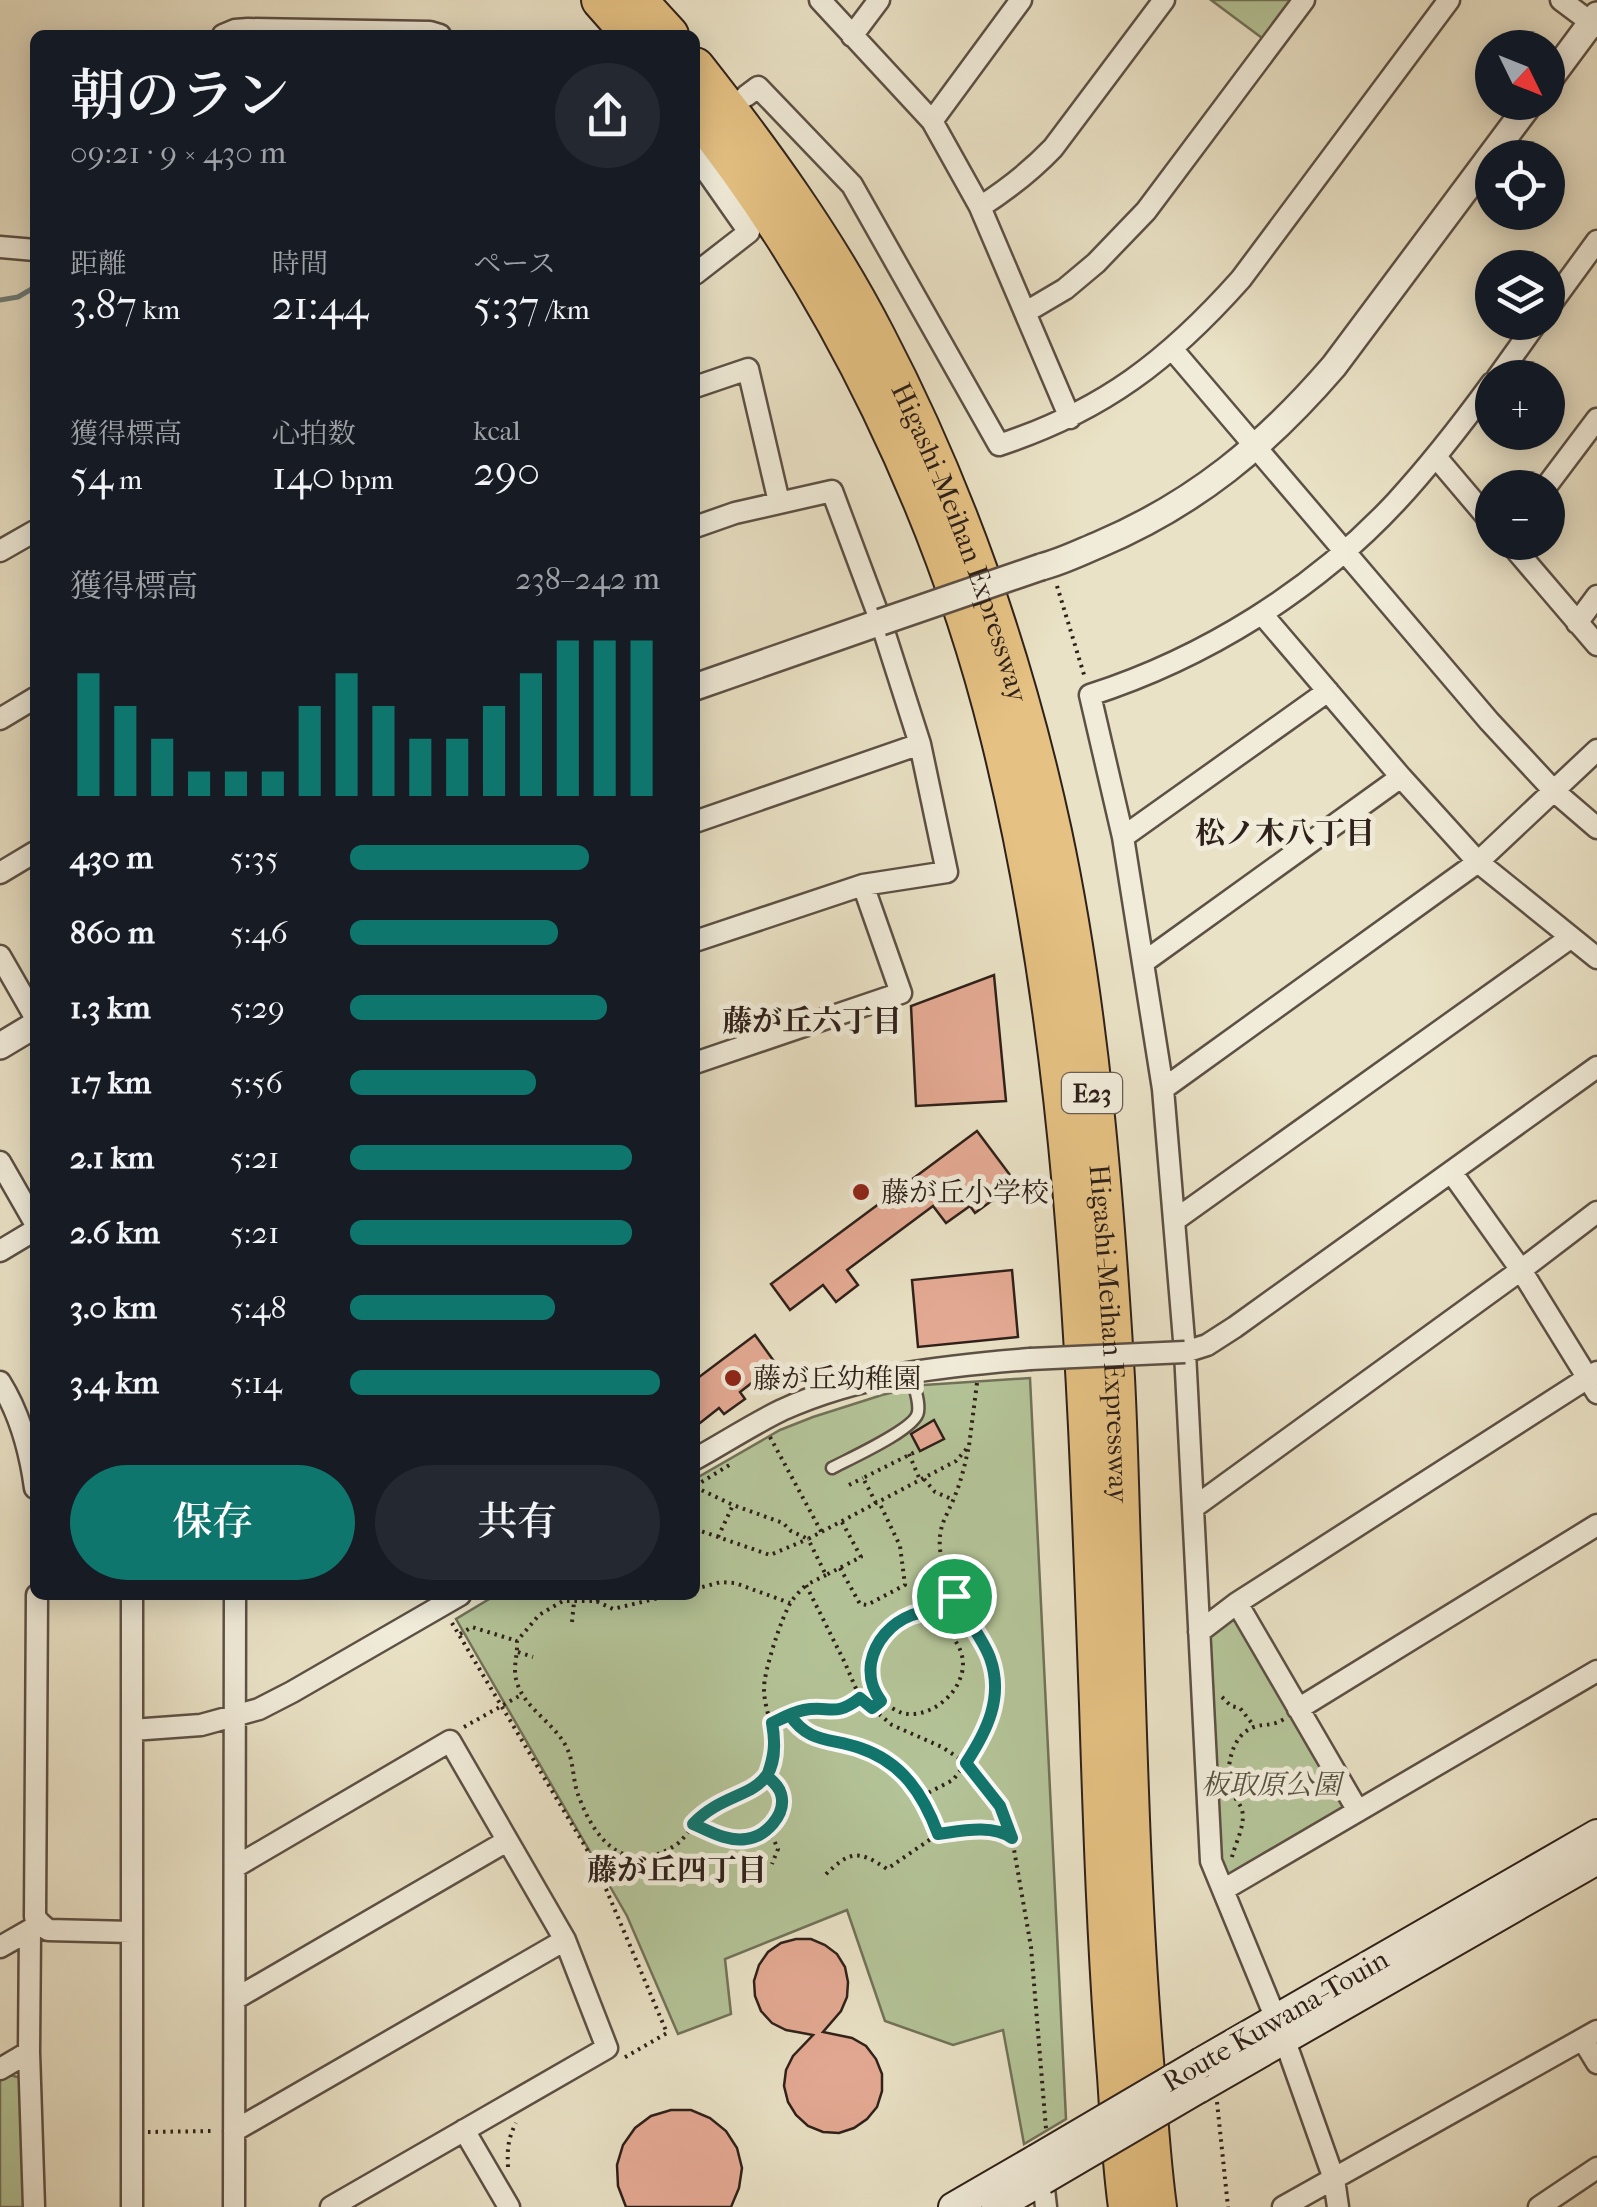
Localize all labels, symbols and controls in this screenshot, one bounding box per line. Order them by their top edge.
north arrow [1475,30,1565,120]
map controls [1475,30,1565,560]
button: share [555,63,660,168]
text: 朝のラン [70,64,290,128]
text: 09:21 · 9 × 430 m [70,134,286,171]
button: locate [1475,140,1565,230]
text: 距離 [70,247,126,280]
text: 時間 [272,247,328,280]
text: ペース [473,247,556,280]
button: layers [1475,250,1565,340]
text: 3.87 [70,281,137,330]
text: 21:44 [272,281,368,330]
text: 5:37 [473,281,539,330]
text: km [137,293,180,326]
text: /km [539,293,590,326]
button: + [1475,360,1565,450]
street label: Higashi-Meihan Expressway [884,377,1035,707]
text: kcal [473,414,520,447]
text: 獲得標高 [70,417,182,450]
text: 心拍数 [272,417,356,450]
text: 290 [473,447,540,496]
text: 54 [70,451,113,500]
text: 140 [272,451,335,500]
text: m [113,463,142,496]
text: bpm [335,463,394,496]
button: − [1475,470,1565,560]
text: 238–242 m [515,560,660,597]
text: 獲得標高 [70,568,198,605]
district label: 松ノ木八丁目 [1195,816,1375,851]
text: 430 m [70,839,153,876]
text: 5:35 [230,839,279,876]
text: 860 m [70,914,155,951]
text: 5:46 [230,914,288,951]
text: 1.3 km [70,989,151,1026]
text: 5:29 [230,989,285,1026]
district label: 藤が丘六丁目 [722,1004,902,1039]
text: 1.7 km [70,1064,151,1101]
text: 5:56 [230,1064,283,1101]
road number: E23 [1062,1073,1122,1113]
text: 2.1 km [70,1139,154,1176]
text: 5:21 [230,1139,279,1176]
street label: Higashi-Meihan Expressway [1083,1163,1136,1504]
place label: 藤が丘小学校 [881,1176,1049,1209]
marker: 藤が丘小学校 [850,1181,872,1203]
text: 2.6 km [70,1214,160,1251]
text: 5:21 [230,1214,279,1251]
text: 3.0 km [70,1289,157,1326]
text: 5:48 [230,1289,287,1326]
place label: 藤が丘幼稚園 [753,1362,921,1395]
text: 3.4 km [70,1364,159,1401]
text: 5:14 [230,1364,282,1401]
marker: 藤が丘幼稚園 [722,1367,744,1389]
button: 保存 [70,1465,355,1580]
button: 共有 [375,1465,660,1580]
pin [912,1554,997,1639]
icon: arrive [927,1569,982,1624]
park label: 板取原公園 [1201,1768,1345,1801]
district label: 藤が丘四丁目 [587,1853,767,1888]
street label: Route Kuwana-Touin [1156,1942,1394,2099]

